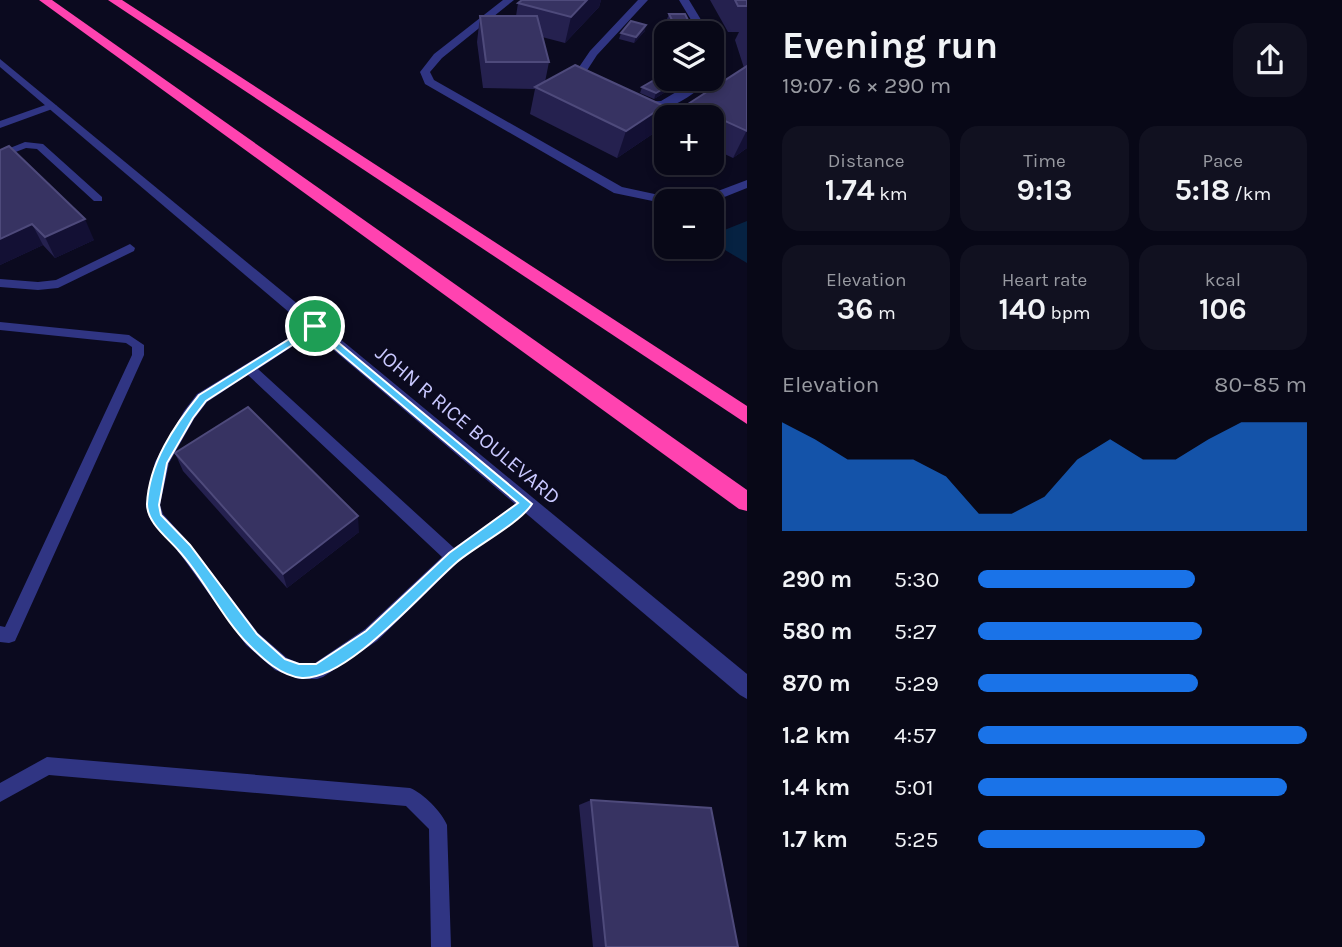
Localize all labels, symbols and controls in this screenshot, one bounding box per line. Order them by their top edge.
map controls [654,21,724,259]
button: layers [654,21,724,91]
text: Evening run [782,23,998,68]
button: share [1233,23,1307,97]
text: 19:07 · 6 × 290 m [782,72,951,99]
button: + [654,105,724,175]
text: Distance [828,150,905,172]
text: Time [1023,150,1066,172]
text: Pace [1203,150,1243,172]
text: 1.74 [825,172,875,208]
text: 9:13 [1017,172,1072,208]
text: 5:18 [1174,172,1230,208]
text: km [875,183,908,205]
text: /km [1230,183,1271,205]
button: − [654,189,724,259]
text: Elevation [826,269,906,291]
text: Heart rate [1002,269,1087,291]
text: kcal [1205,269,1241,291]
text: 36 [837,291,873,327]
text: 140 [998,291,1046,327]
text: 106 [1199,291,1247,327]
pin [285,296,345,356]
text: m [873,302,896,324]
text: bpm [1046,302,1091,324]
icon: arrive [296,307,334,345]
street label: JOHN R RICE BOULEVARD [371,341,565,509]
text: Elevation [782,371,879,398]
text: 80–85 m [1214,371,1307,398]
text: 290 m [782,566,852,593]
text: 5:30 [894,566,940,593]
text: 580 m [782,618,852,645]
text: 5:27 [894,618,936,645]
text: 870 m [782,670,851,697]
text: 5:29 [894,670,939,697]
text: 1.2 km [782,722,850,749]
text: 4:57 [894,722,936,749]
text: 1.4 km [782,774,850,801]
text: 5:01 [894,774,934,801]
text: 1.7 km [782,826,848,853]
text: 5:25 [894,826,939,853]

